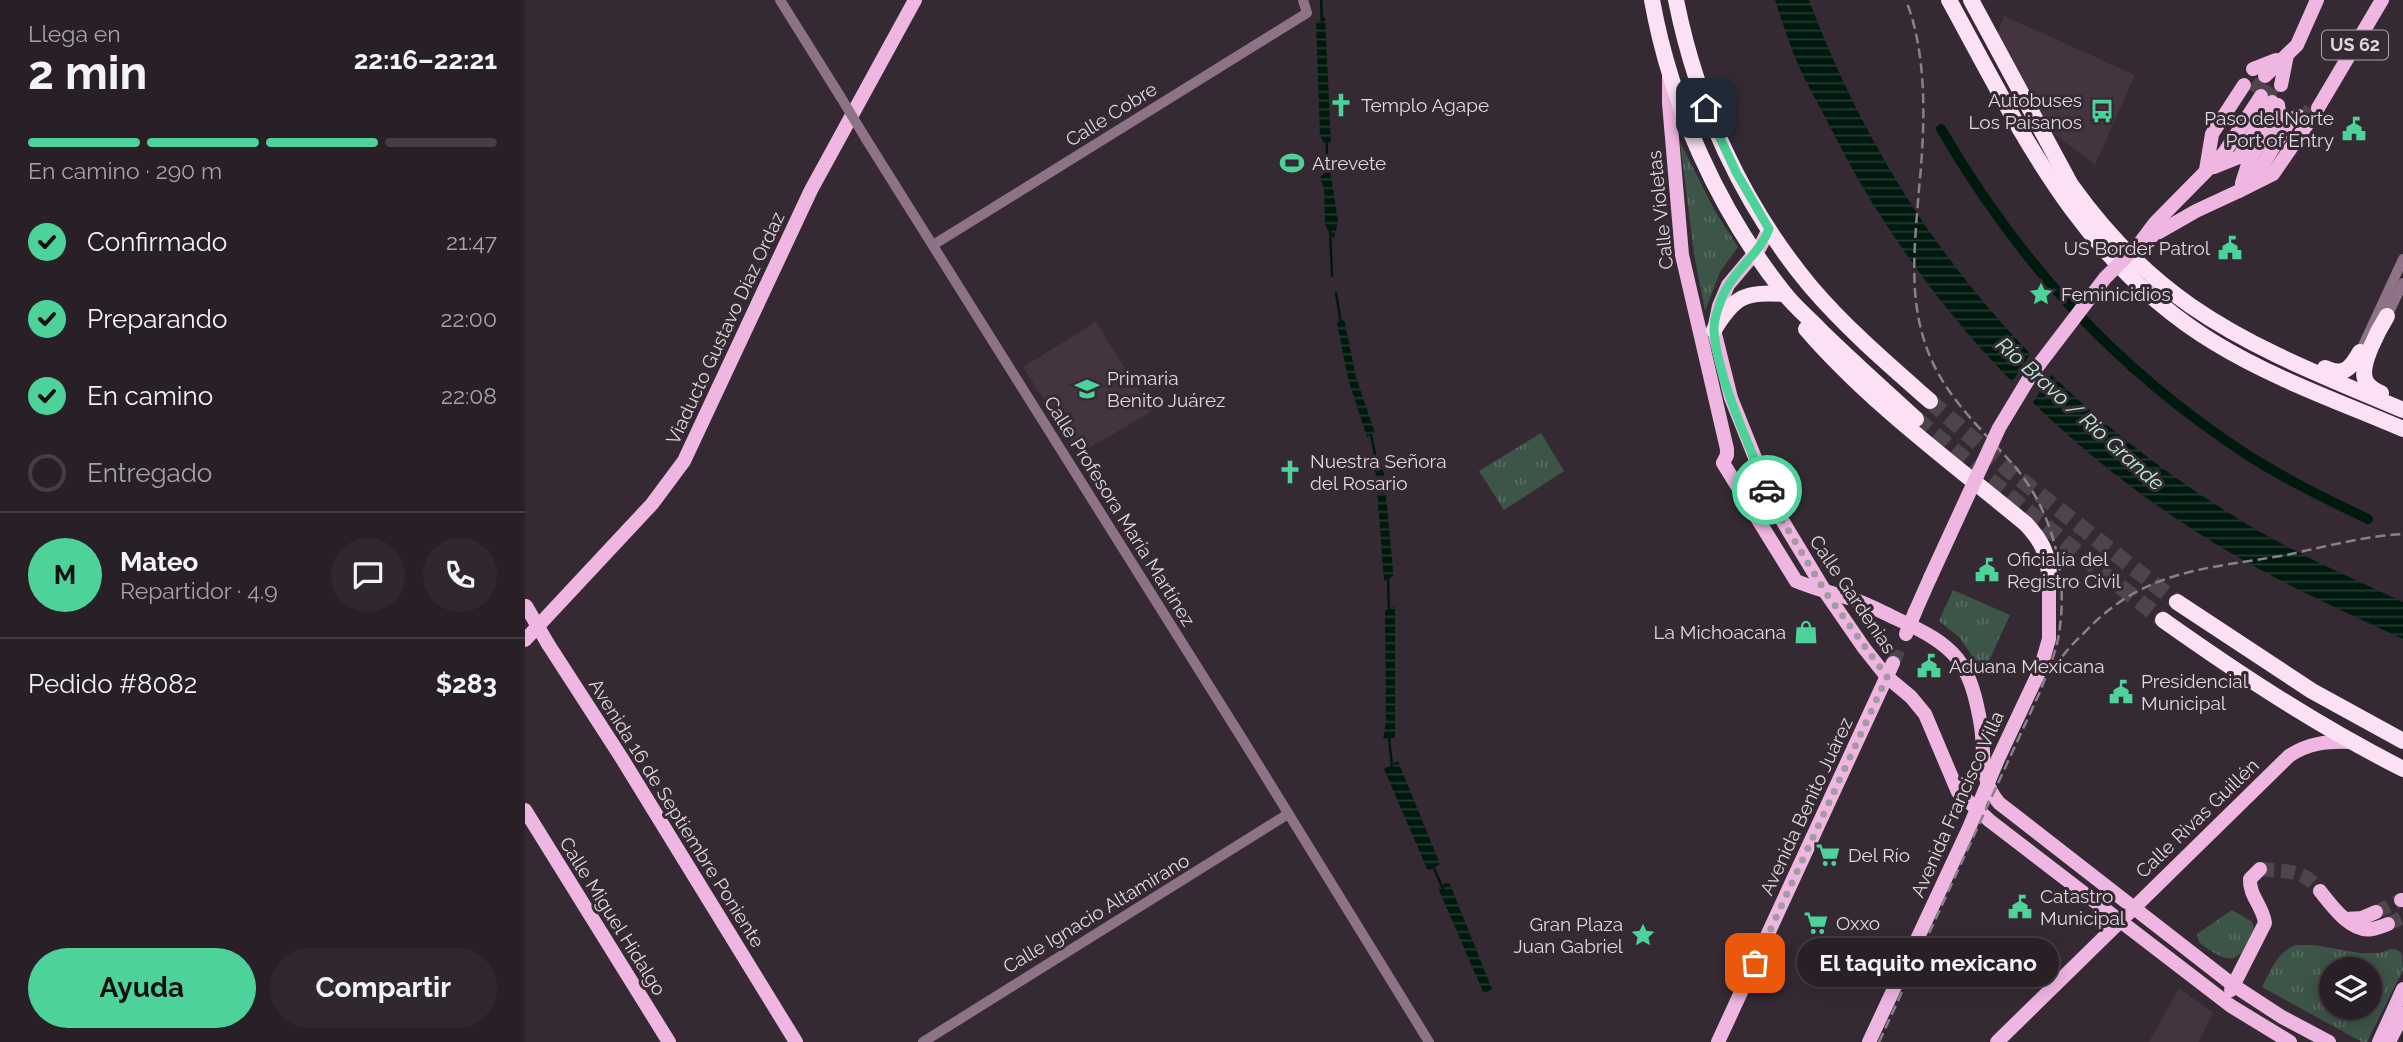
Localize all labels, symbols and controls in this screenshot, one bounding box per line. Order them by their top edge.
text: Llega en [28,20,121,47]
road number: US 62 [2322,31,2388,60]
text: 22:16–22:21 [354,45,497,75]
text: 2 min [28,46,147,100]
street label: Calle Cobre [1061,77,1161,151]
pin [1676,78,1736,138]
icon: home [1687,89,1725,127]
place label: Autobuses Los Paisanos [1969,89,2082,133]
church icon: Templo Agape [1327,91,1355,119]
place label: Templo Agape [1361,94,1489,116]
bus stop icon: Autobuses Los Paisanos [2088,97,2116,125]
place label: Paso del Norte Port of Entry [2204,107,2334,151]
public building icon: Paso del Norte Port of Entry [2340,115,2368,143]
sports icon: Atrevete [1278,149,1306,177]
street label: Calle Violetas [1643,149,1677,271]
place label: Atrevete [1312,152,1386,174]
text: En camino · 290 m [28,157,222,184]
street label: Viaducto Gustavo Díaz Ordaz [661,208,789,448]
icon: check [28,223,66,261]
text: Confirmado [87,227,227,257]
text: 21:47 [446,228,497,255]
public building icon: US Border Patrol [2216,234,2244,262]
place label: US Border Patrol [2064,237,2211,259]
place icon: Feminicidios [2027,280,2055,308]
place label: Feminicidios [2061,283,2171,305]
icon: check [28,300,66,338]
text: Preparando [87,304,227,334]
text: 22:00 [441,305,497,332]
water label: Río Bravo / Rio Grande [1991,332,2169,496]
place label: Primaria Benito Juárez [1107,367,1225,411]
school or university icon: Primaria Benito Juárez [1073,375,1101,403]
icon: check [28,377,66,415]
text: En camino [87,381,213,411]
text: 22:08 [441,382,497,409]
street label: Calle Profesora María Martínez [1040,392,1200,630]
place label: Nuestra Señora del Rosario [1310,450,1447,494]
courier [1732,455,1802,525]
text: Entregado [87,458,212,488]
church icon: Nuestra Señora del Rosario [1276,458,1304,486]
icon: car [1748,471,1786,509]
street label: Calle Gardenias [1805,531,1901,657]
button: chat [331,538,405,612]
button: phone [423,538,497,612]
text: Mateo [120,547,198,577]
place label: Oficialía del Registro Civil [2007,548,2122,592]
public building icon: Oficialía del Registro Civil [1973,556,2001,584]
text: M [54,560,76,590]
text: Repartidor · 4.9 [120,577,278,604]
shop icon: La Michoacana [1792,618,1820,646]
place label: La Michoacana [1654,621,1786,643]
public building icon: Aduana Mexicana [1915,652,1943,680]
place label: Aduana Mexicana [1949,655,2105,677]
text: Pedido #8082 [28,669,197,699]
text: $283 [436,669,497,699]
place label: Presidencial Municipal [2141,670,2249,714]
street label: Avenida 16 de Septiembre Poniente [585,675,769,951]
public building icon: Presidencial Municipal [2107,678,2135,706]
street label: Avenida Francisco Villa [1906,708,2008,900]
street label: Avenida Benito Juárez [1755,714,1857,898]
street label: Calle Rivas Guillén [2131,754,2263,882]
street label: Calle Miguel Hidalgo [555,833,671,999]
supermarket icon: Del Río [1814,841,1842,869]
place label: Del Río [1848,844,1910,866]
street label: Calle Ignacio Altamirano [999,849,1193,977]
place label: Catastro Municipal [2040,885,2126,929]
public building icon: Catastro Municipal [2006,893,2034,921]
supermarket icon: Oxxo [1802,909,1830,937]
place label: Oxxo [1836,912,1880,934]
place label: Gran Plaza Juan Gabriel [1514,913,1624,957]
place icon: Gran Plaza Juan Gabriel [1629,921,1657,949]
pin [1725,933,1785,993]
callout: El taquito mexicano [1797,939,2059,988]
icon: bag [1736,944,1774,982]
button: Ayuda [28,948,256,1028]
button: Compartir [270,948,497,1028]
text: El taquito mexicano [1819,949,2037,976]
map controls [2319,957,2382,1020]
button: layers [2319,957,2382,1020]

